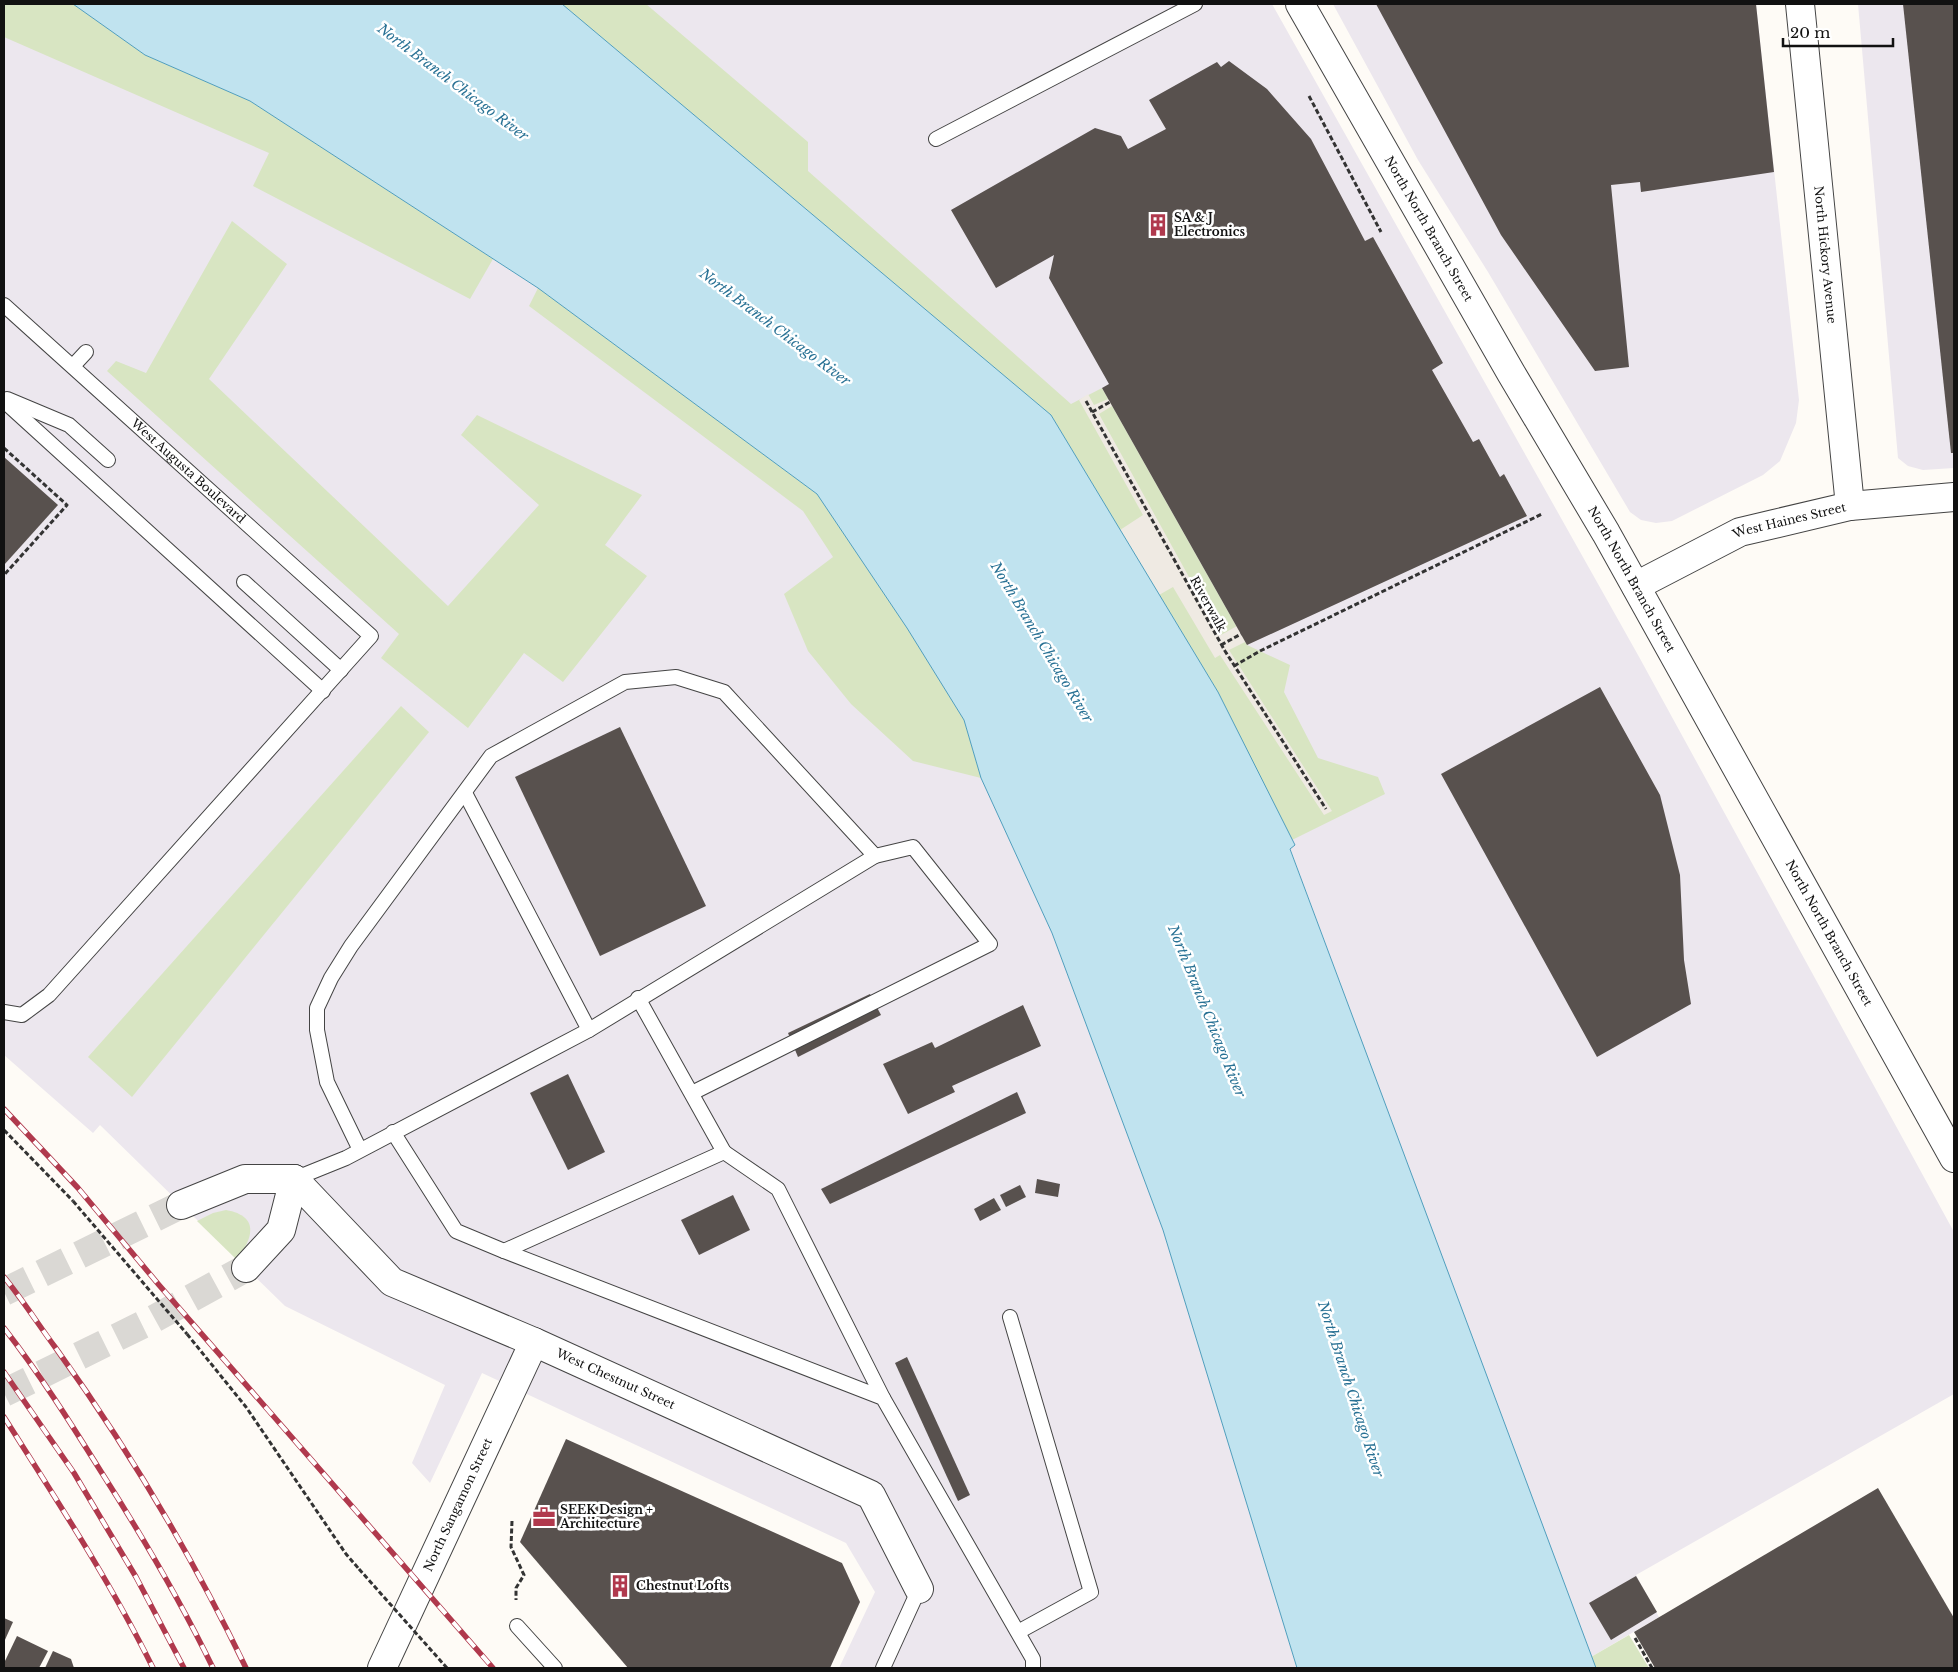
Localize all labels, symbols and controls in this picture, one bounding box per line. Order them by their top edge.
scale bar [1783,15,1893,47]
water label: North Branch Chicago River [373,19,532,145]
text: 20 m [1790,23,1830,42]
street label: North North Branch Street [1382,153,1477,304]
street label: North Hickory Avenue [1811,185,1840,325]
place label: SA & J Electronics [1174,210,1245,239]
building icon: SA & J Electronics [1145,212,1171,238]
water label: North Branch Chicago River [695,264,854,390]
street label: West Augusta Boulevard [127,415,249,526]
street label: West Haines Street [1729,499,1848,542]
street label: North North Branch Street [1585,503,1679,655]
water label: North Branch Chicago River [986,558,1097,726]
street label: Riverwalk [1187,573,1230,635]
street label: North North Branch Street [1783,857,1876,1009]
water label: North Branch Chicago River [1164,921,1250,1100]
water label: North Branch Chicago River [1314,1298,1388,1480]
street label: West Chestnut Street [553,1345,678,1412]
street label: North Sangamon Street [420,1435,495,1574]
place label: SEEK Design + Architecture [559,1502,653,1531]
office icon: SEEK Design + Architecture [531,1504,557,1530]
building icon: Chestnut Lofts [607,1573,633,1599]
place label: Chestnut Lofts [636,1578,730,1593]

